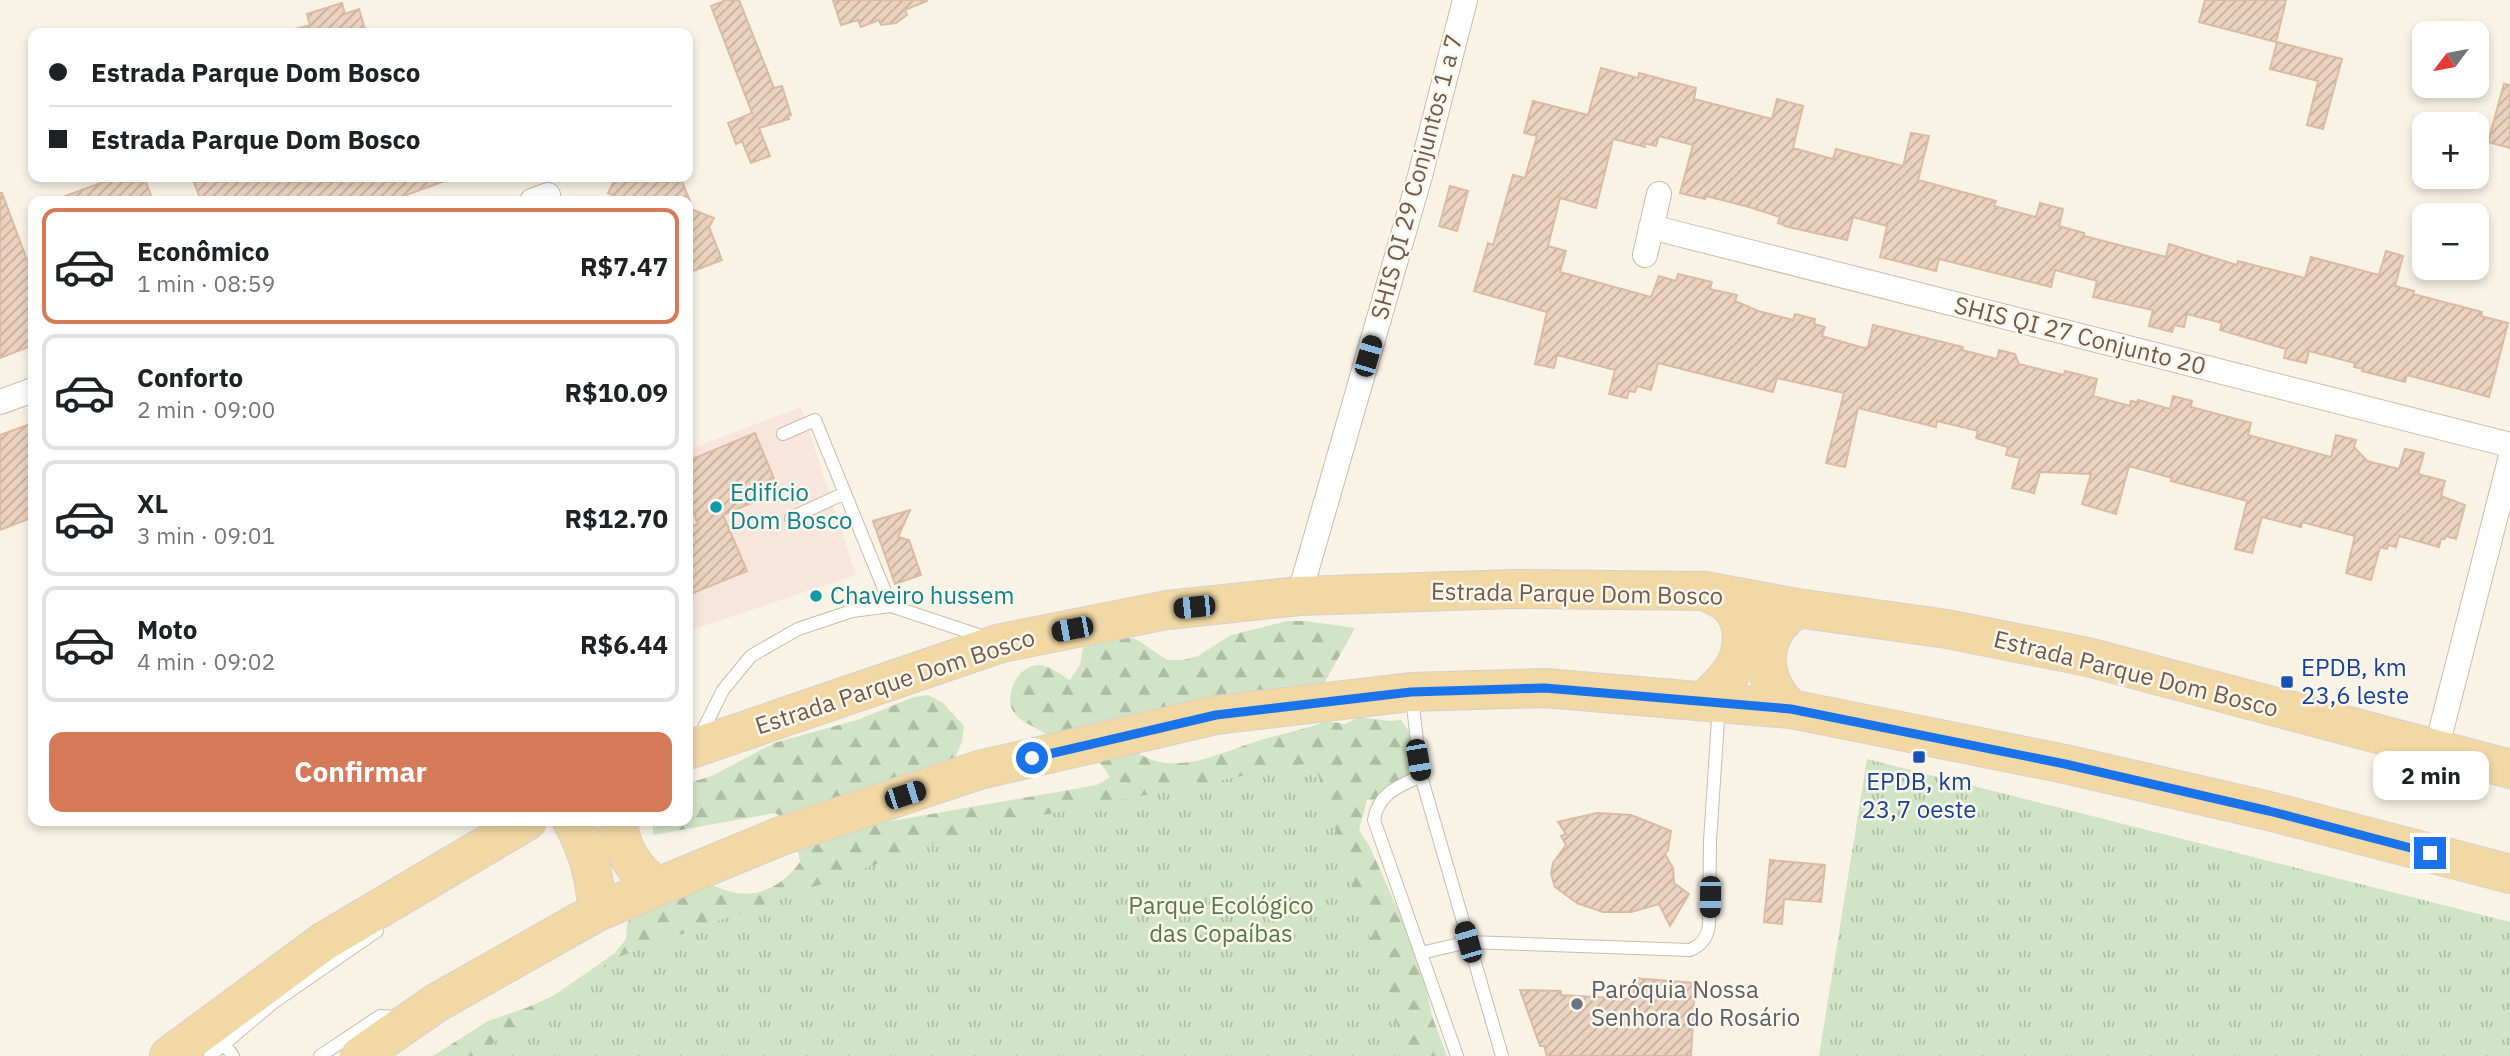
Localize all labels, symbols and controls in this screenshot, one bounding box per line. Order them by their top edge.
north arrow [2412,21,2488,98]
map controls [2412,21,2489,280]
street label: SHIS QI 29 Conjuntos 1 a 7 [1363,31,1470,323]
text: Estrada Parque Dom Bosco [91,55,420,89]
button: + [2412,112,2489,189]
text: Estrada Parque Dom Bosco [91,122,420,156]
button: − [2412,203,2489,280]
text: Econômico [137,234,269,268]
icon: car [53,235,116,298]
text: R$7.47 [580,249,668,283]
text: 1 min · 08:59 [137,268,275,298]
street label: SHIS QI 27 Conjunto 20 [1951,288,2209,382]
car [1353,333,1384,379]
text: Conforto [137,360,243,394]
icon: car [53,361,116,424]
text: R$10.09 [564,375,668,409]
text: 2 min · 09:00 [137,394,275,424]
place label: Edifício Dom Bosco [730,476,852,536]
text: XL [137,486,168,520]
icon: car [53,487,116,550]
marker: Edifício Dom Bosco [708,499,724,515]
text: R$12.70 [564,501,668,535]
text: 3 min · 09:01 [137,520,275,550]
street label: Estrada Parque Dom Bosco [1431,574,1723,612]
place label: Chaveiro hussem [830,579,1014,611]
marker: Chaveiro hussem [808,588,824,604]
car [1173,594,1216,620]
text: Moto [137,612,197,646]
icon: car [53,613,116,676]
car [1050,615,1095,643]
street label: Estrada Parque Dom Bosco [751,621,1039,741]
street label: Estrada Parque Dom Bosco [1991,622,2282,724]
text: R$6.44 [580,627,668,661]
text: 4 min · 09:02 [137,646,275,676]
place label: EPDB, km 23,6 leste [2301,651,2409,711]
marker: EPDB, km 23,6 leste [2279,674,2295,690]
button: Confirmar [49,732,672,812]
car [1405,737,1432,783]
route start [1016,742,1048,774]
marker: EPDB, km 23,7 oeste [1911,749,1927,765]
callout: 2 min [2372,752,2488,800]
text: 2 min [2401,760,2461,790]
place label: EPDB, km 23,7 oeste [1861,765,1977,825]
car [882,779,929,811]
route end [2414,837,2446,869]
car [1700,876,1721,918]
park label: Parque Ecológico das Copaíbas [1128,889,1314,949]
car [1453,919,1484,965]
place label: Paróquia Nossa Senhora do Rosário [1591,973,1800,1033]
marker: Paróquia Nossa Senhora do Rosário [1569,996,1585,1012]

